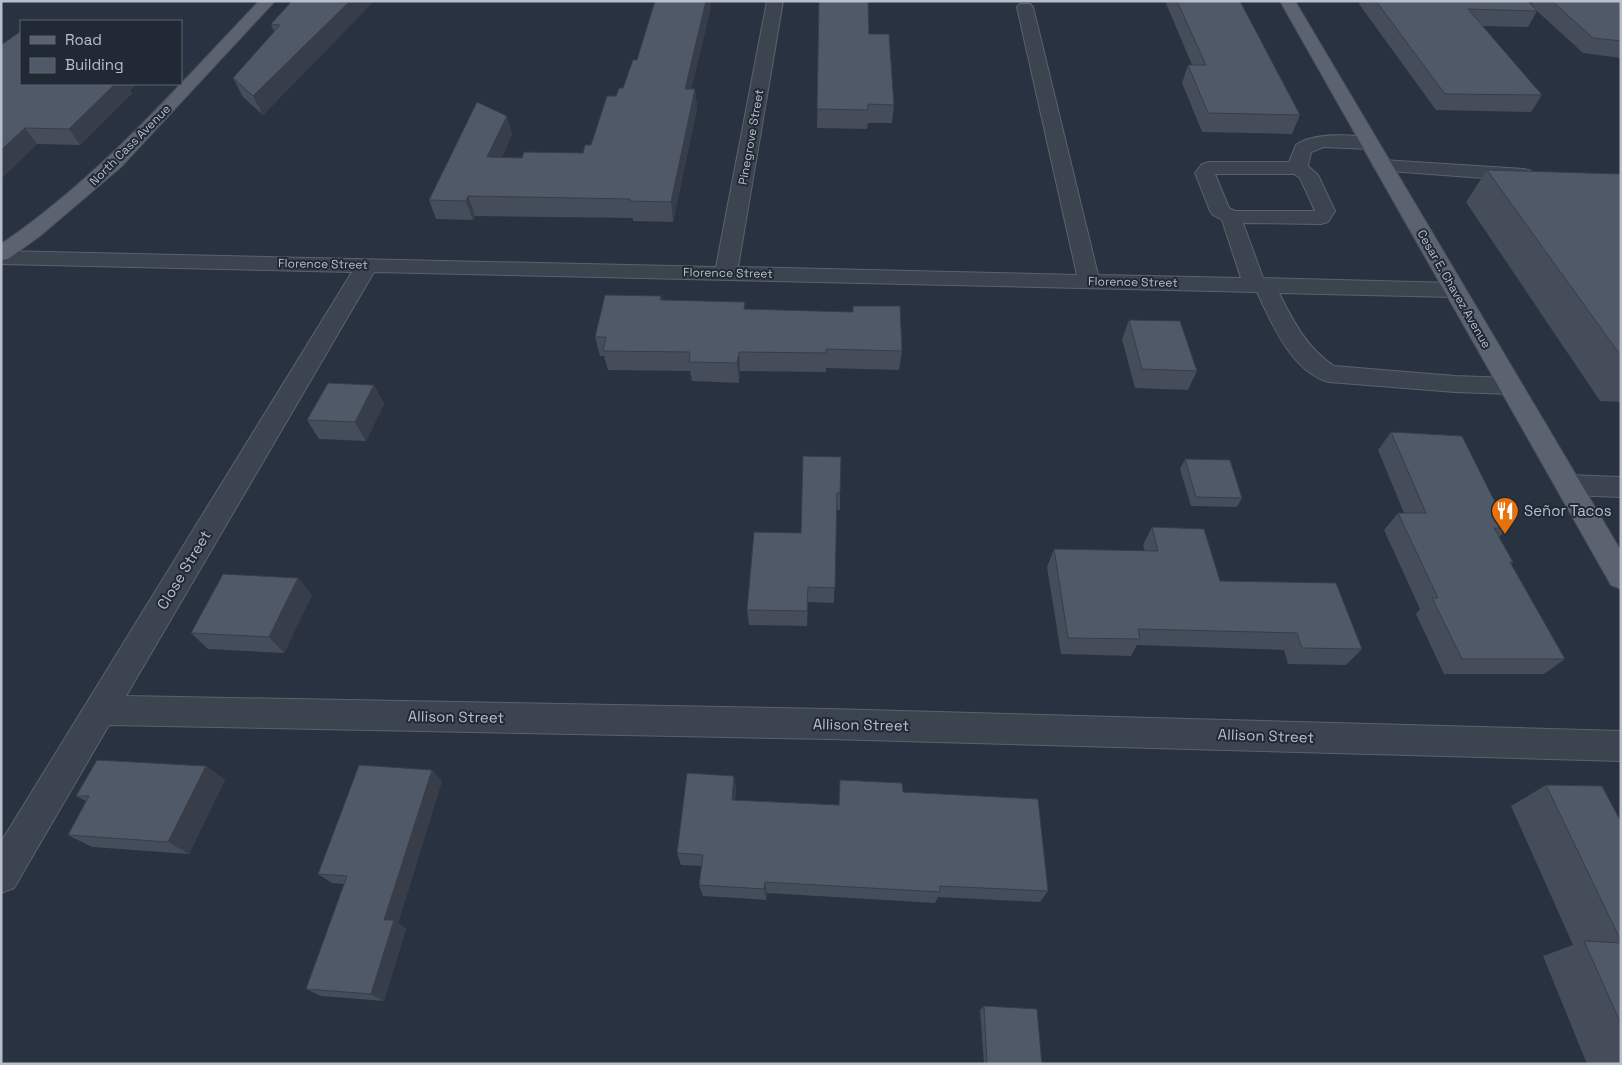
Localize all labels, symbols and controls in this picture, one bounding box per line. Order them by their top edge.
legend [20,20,182,85]
text: Road [65,30,102,49]
text: Building [65,55,124,74]
street label: Pinegrove Street [735,88,767,186]
street label: North Cass Avenue [86,101,174,189]
street label: Cesar E. Chavez Avenue [1413,227,1495,351]
street label: Florence Street [278,255,368,273]
street label: Florence Street [683,264,773,282]
street label: Florence Street [1088,273,1178,291]
restaurant icon: Señor Tacos [1490,496,1520,535]
place label: Señor Tacos [1524,501,1612,520]
street label: Close Street [152,527,215,613]
street label: Allison Street [408,706,505,727]
street label: Allison Street [813,714,910,735]
street label: Allison Street [1217,724,1315,747]

